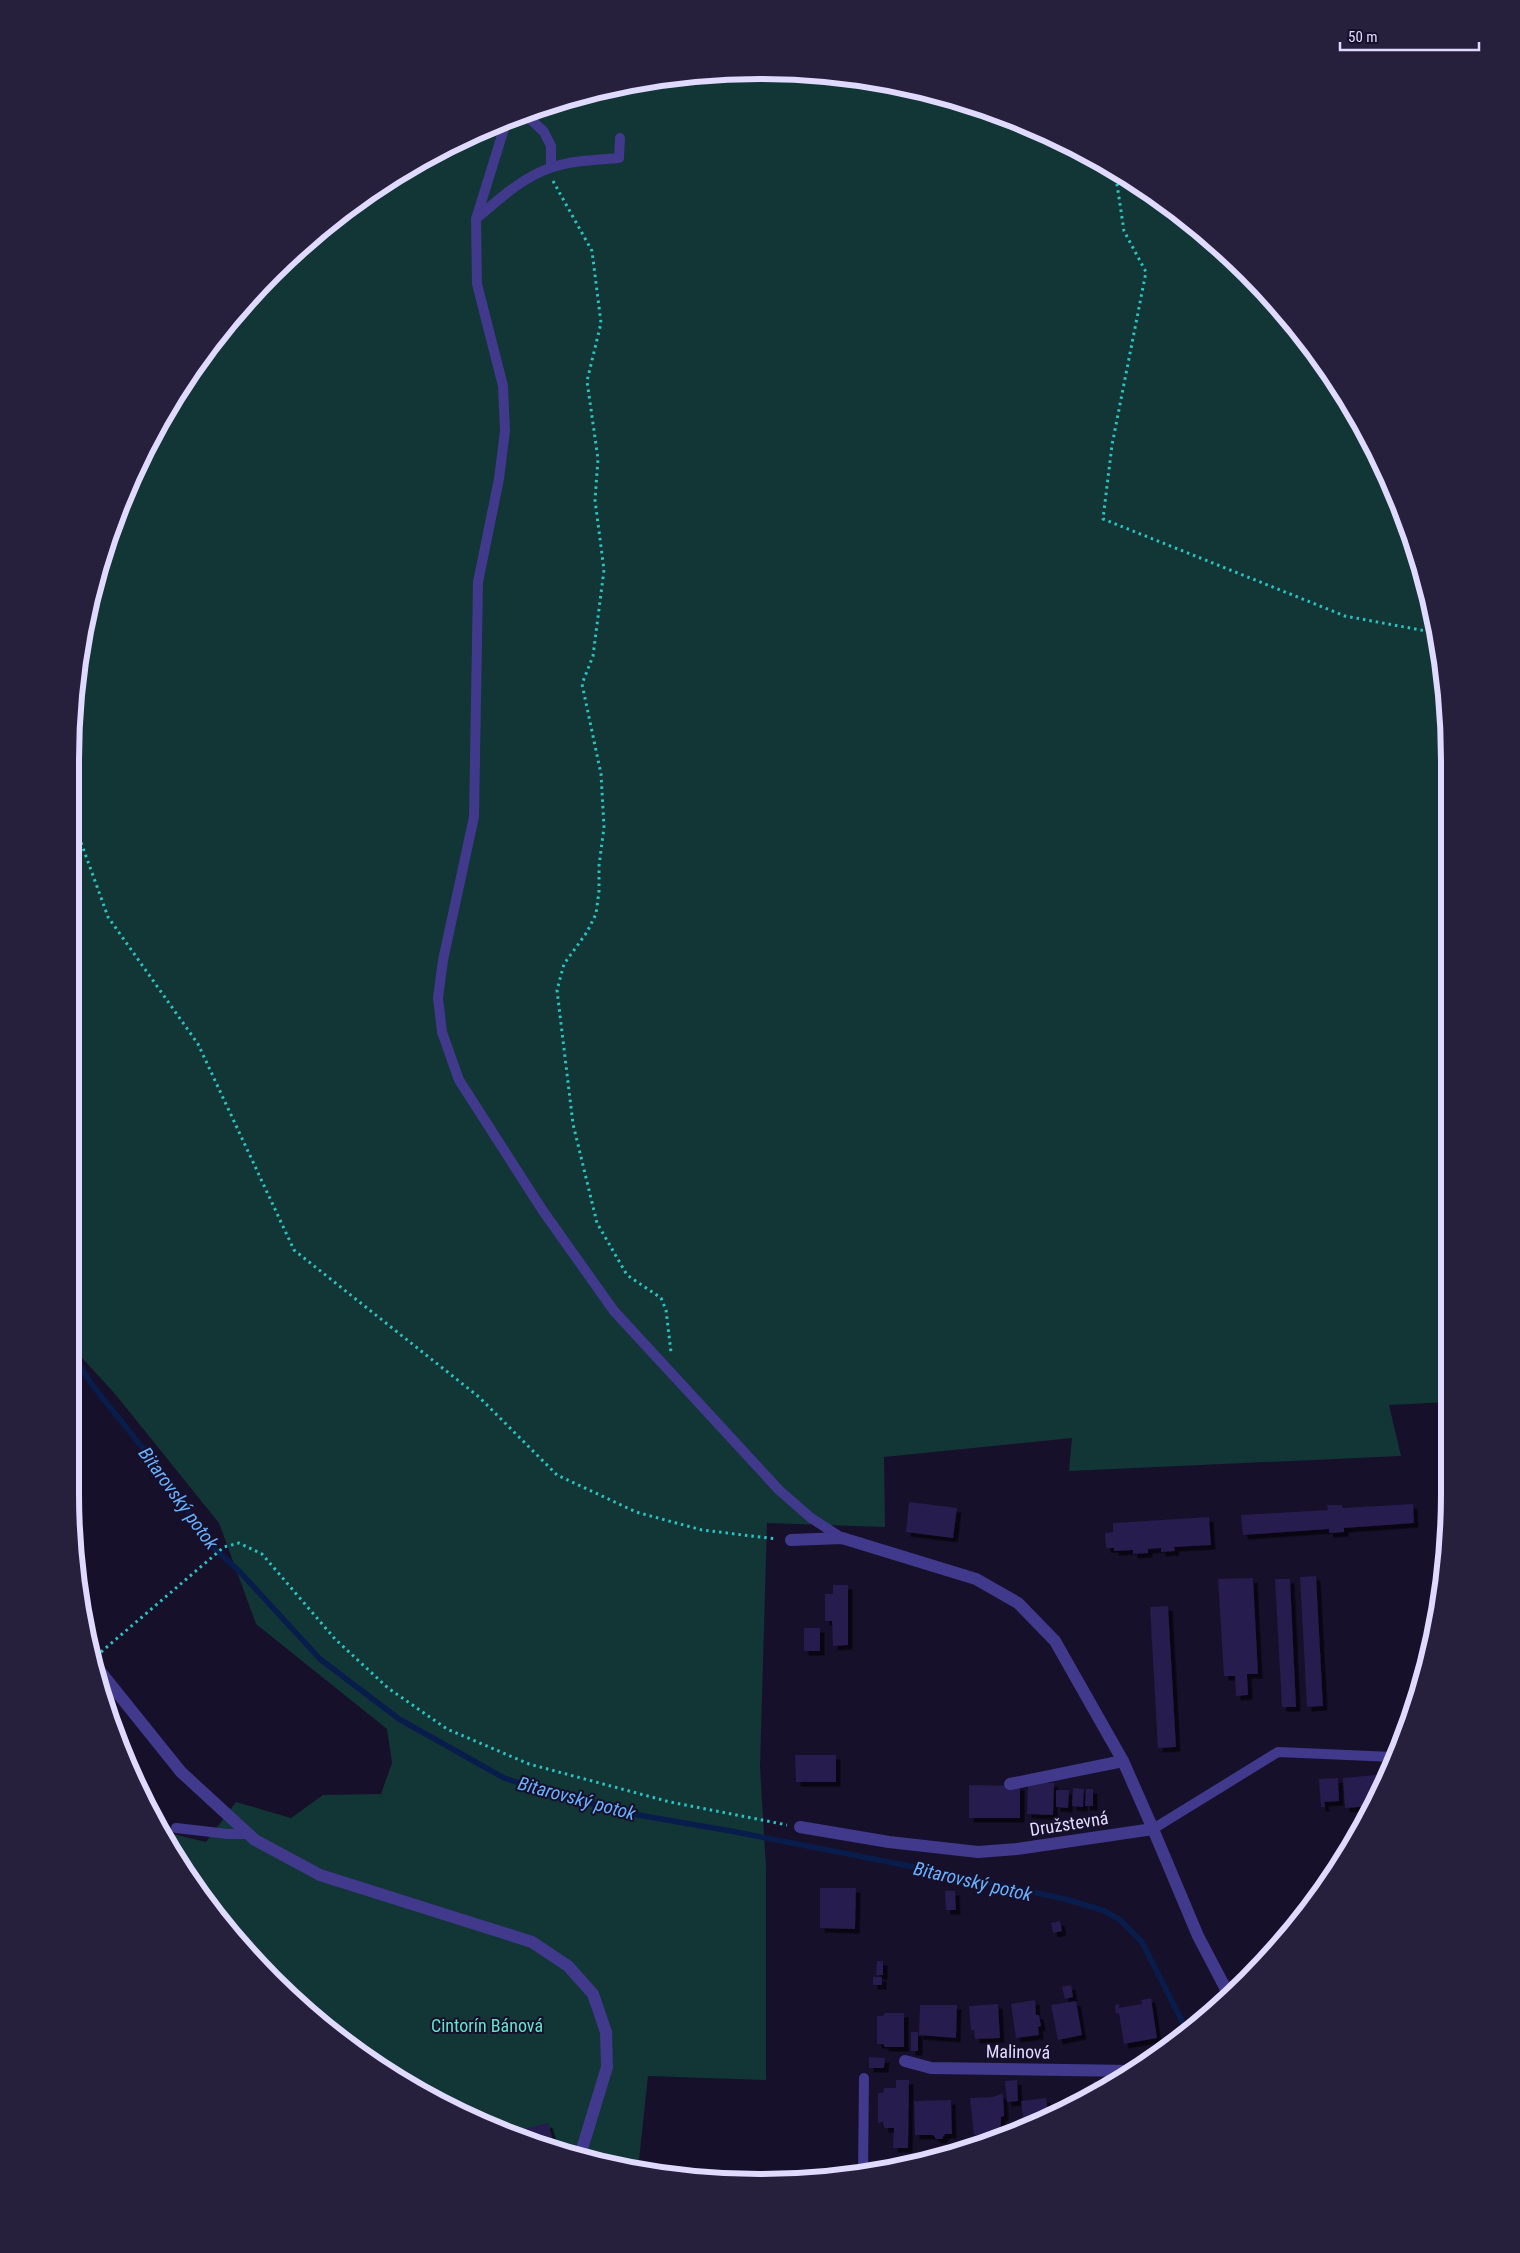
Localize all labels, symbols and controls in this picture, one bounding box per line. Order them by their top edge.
scale bar [1340,20,1479,52]
text: 50 m [1348,28,1378,46]
water label: Bitarovský potok [134,1443,224,1555]
water label: Bitarovský potok [516,1772,639,1825]
street label: Družstevná [1028,1807,1110,1840]
water label: Bitarovský potok [911,1857,1035,1906]
park label: Cintorín Bánová [431,2015,543,2036]
street label: Malinová [986,2040,1050,2063]

